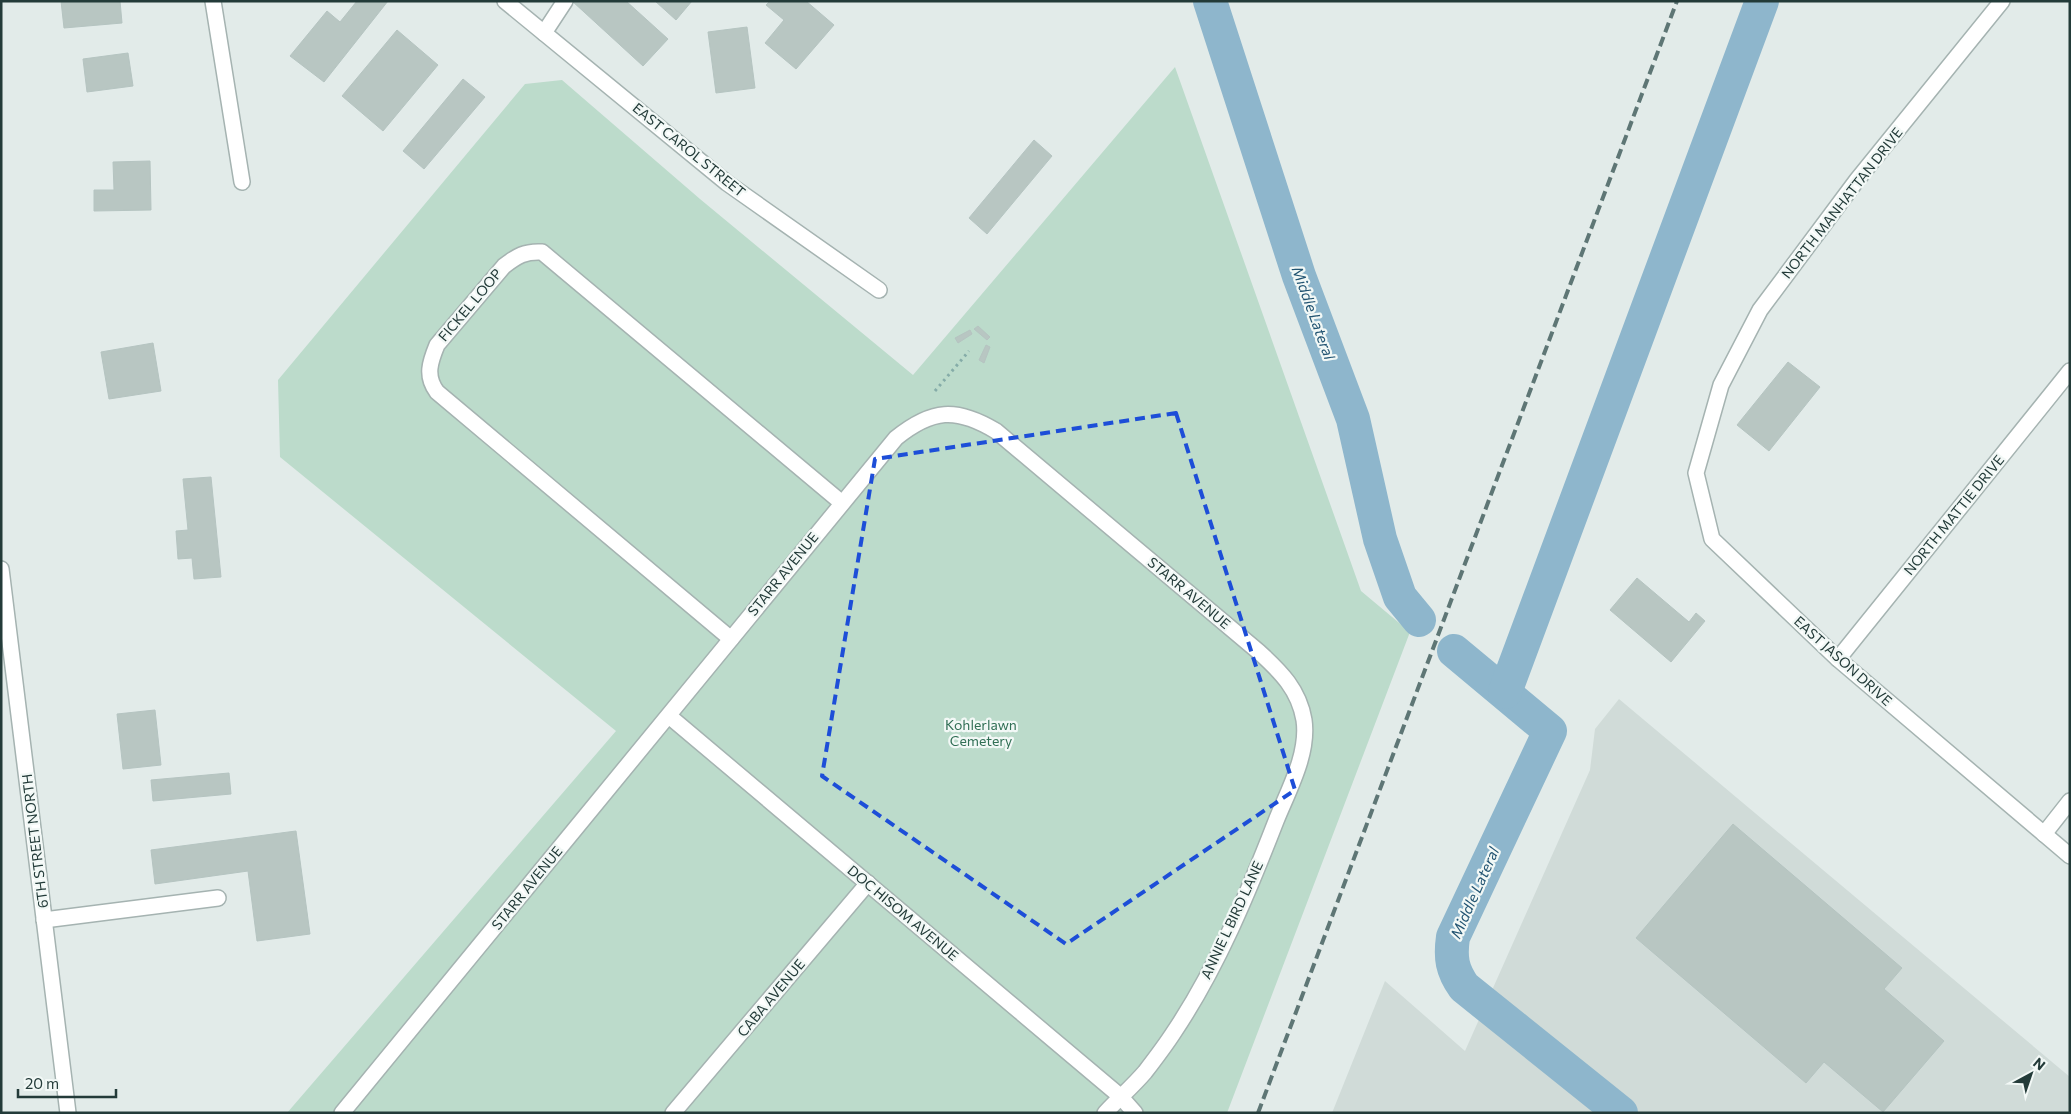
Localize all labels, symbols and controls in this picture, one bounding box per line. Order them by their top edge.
street label: EAST CAROL STREET [629,99,749,200]
street label: NORTH MANHATTAN DRIVE [1777,124,1906,282]
water label: Middle Lateral [1289,264,1340,363]
street label: FICKEL LOOP [434,265,505,344]
street label: NORTH MATTIE DRIVE [1900,451,2007,578]
street label: STARR AVENUE [744,528,821,619]
street label: STARR AVENUE [1145,553,1234,632]
street label: EAST JASON DRIVE [1791,612,1896,709]
park label: Kohlerlawn Cemetery [945,716,1017,749]
street label: 6TH STREET NORTH [18,773,51,909]
street label: STARR AVENUE [488,842,565,933]
water label: Middle Lateral [1446,843,1503,941]
street label: ANNIE L BIRD LANE [1197,858,1266,981]
street label: DOC HISOM AVENUE [844,861,962,964]
street label: CABA AVENUE [733,955,808,1040]
north arrow [2006,1049,2056,1099]
text: N [2030,1054,2049,1074]
scale bar [18,1066,115,1098]
text: 20 m [25,1074,59,1092]

